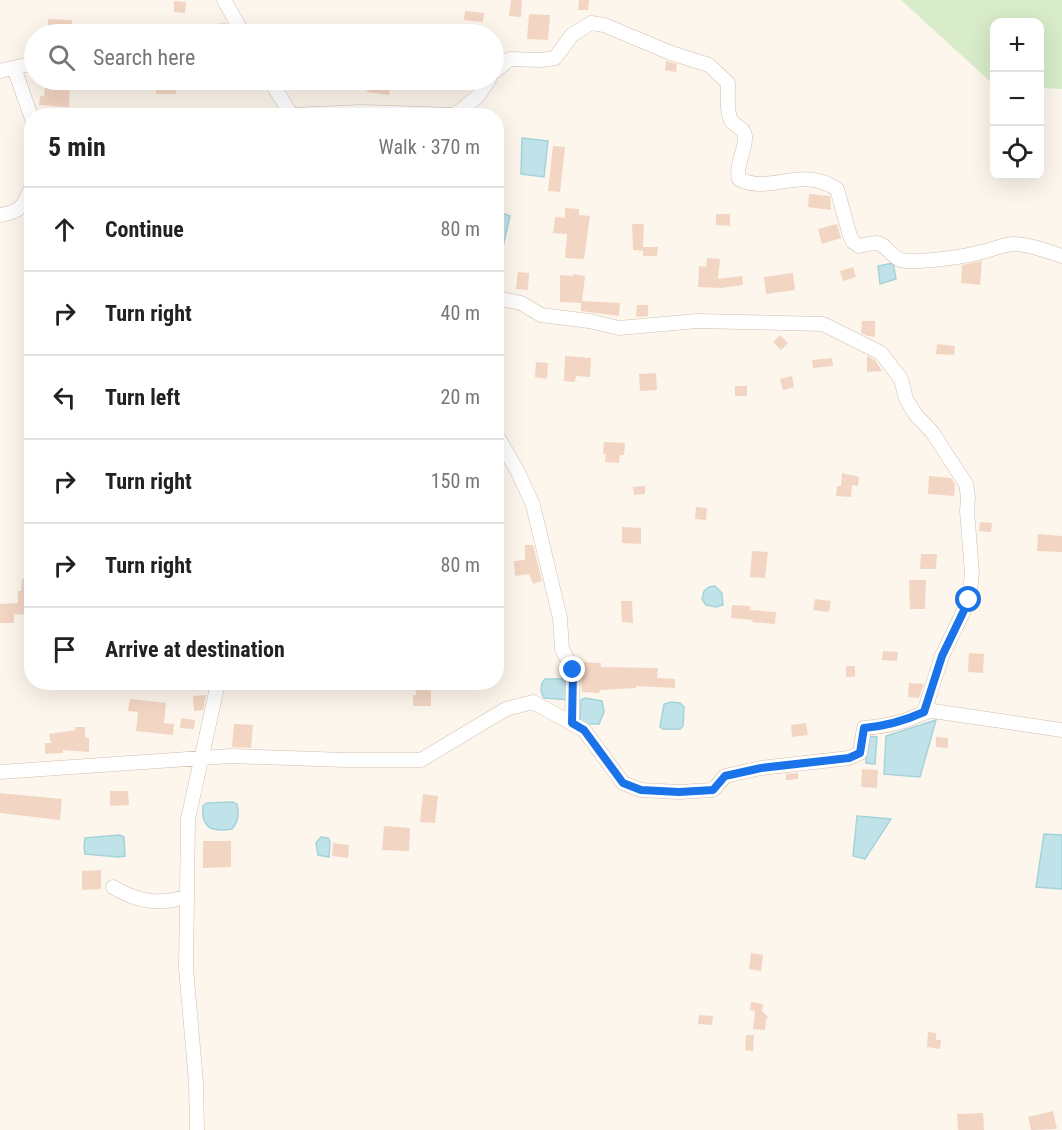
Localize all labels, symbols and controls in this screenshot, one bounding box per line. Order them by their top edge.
map controls [990,18,1044,180]
button: + [990,18,1044,72]
search box [24,24,504,90]
icon: search [45,41,78,74]
text: Search here [93,45,195,70]
button: − [990,72,1044,126]
button: locate [990,126,1044,180]
text: 5 min [48,132,106,162]
text: Walk · 370 m [379,135,480,159]
icon: ahead [48,213,81,246]
text: Continue [105,217,184,242]
text: 80 m [441,217,480,241]
icon: right [48,297,81,330]
text: Turn right [105,301,192,326]
text: 40 m [441,301,480,325]
icon: left [48,381,81,414]
text: Turn left [105,385,180,410]
text: 20 m [441,385,480,409]
icon: right [48,465,81,498]
text: Turn right [105,469,192,494]
text: 150 m [431,469,480,493]
icon: right [48,549,81,582]
text: Turn right [105,553,192,578]
text: 80 m [441,553,480,577]
route start [955,586,981,612]
icon: arrive [48,633,81,666]
text: Arrive at destination [105,637,285,662]
route end [559,656,585,682]

